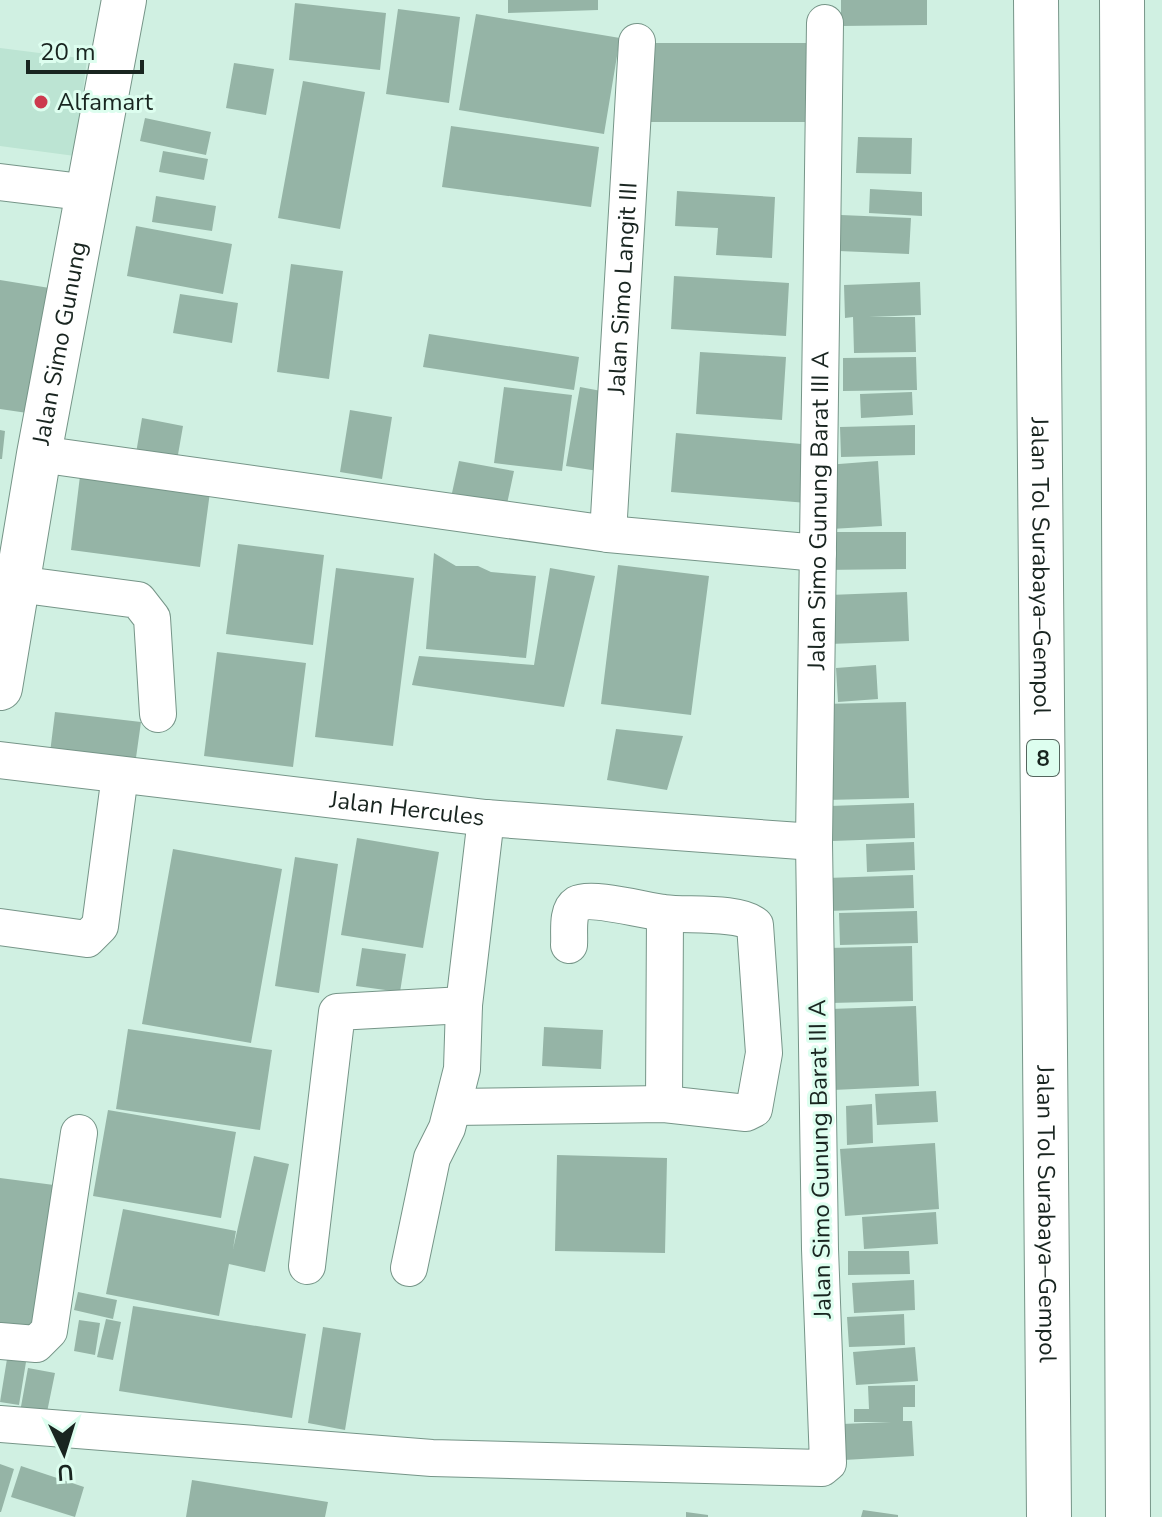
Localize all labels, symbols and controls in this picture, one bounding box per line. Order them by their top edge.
scale bar [28,24,142,74]
text: 20 m [40,36,96,68]
place label: Alfamart [57,86,154,118]
marker: Alfamart [32,93,50,111]
street label: Jalan Simo Langit III [600,181,645,397]
street label: Jalan Simo Gunung [25,239,94,448]
street label: Jalan Simo Gunung Barat III A [800,350,837,671]
street label: Jalan Tol Surabaya–Gempol [1024,416,1058,715]
road number: 8 [1027,740,1059,776]
street label: Jalan Hercules [327,783,486,834]
street label: Jalan Simo Gunung Barat III A [801,999,839,1320]
street label: Jalan Tol Surabaya–Gempol [1029,1064,1064,1363]
north arrow [24,1413,104,1493]
text: U [56,1456,74,1487]

